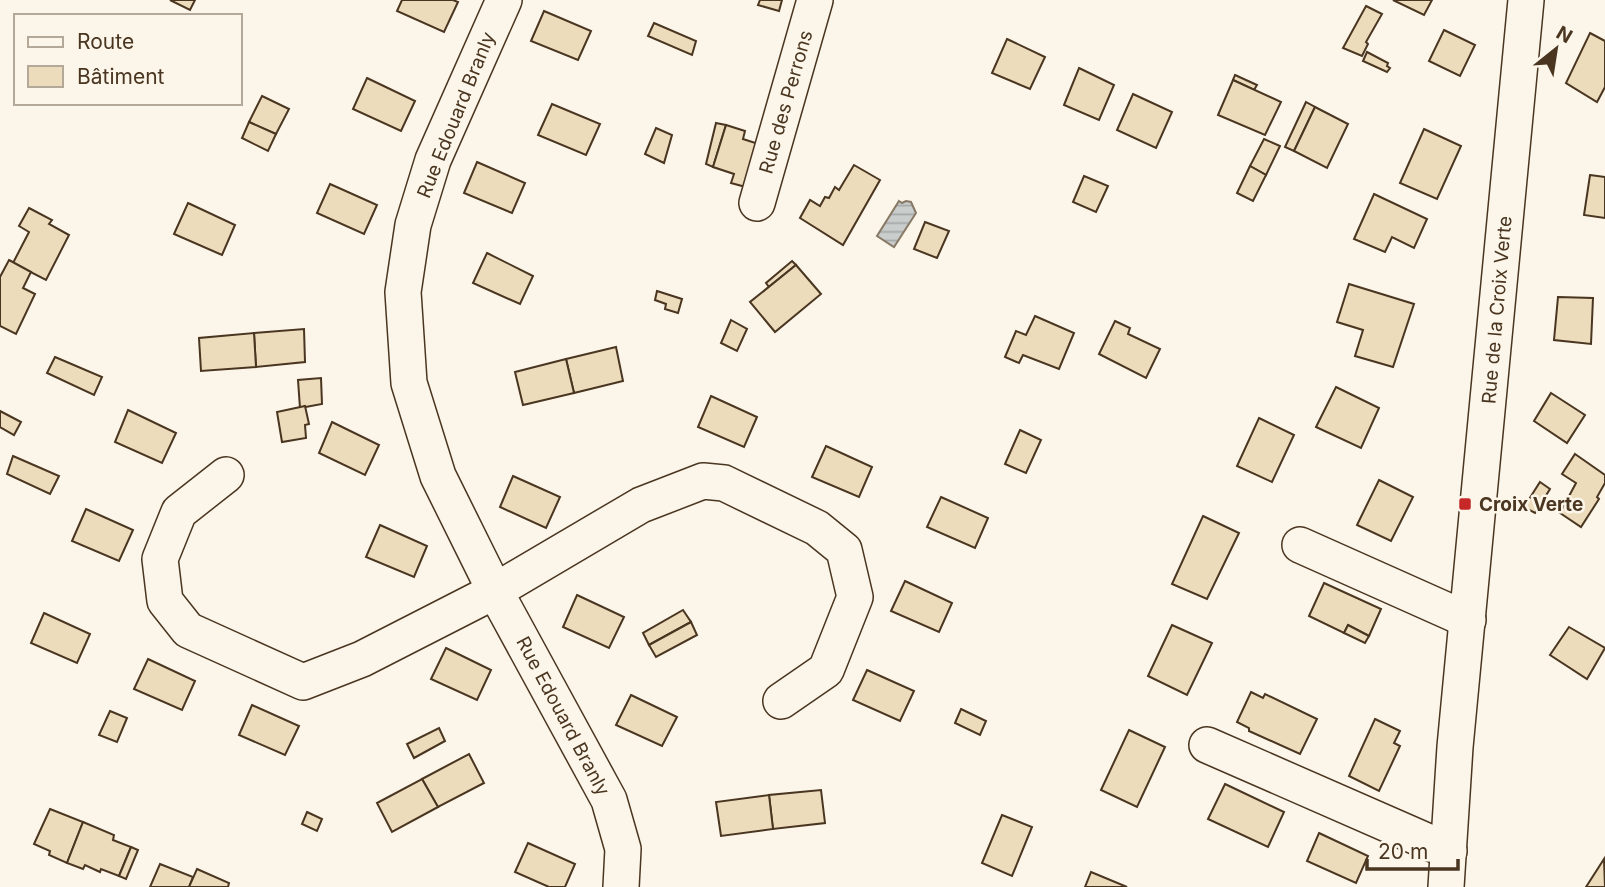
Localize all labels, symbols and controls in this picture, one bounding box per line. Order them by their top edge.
legend [14,14,242,105]
north arrow [1521,14,1591,84]
text: N [1552,21,1576,48]
street label: Rue Edouard Branly [412,28,500,201]
street label: Rue des Perrons [755,28,817,176]
text: Route [77,29,134,54]
text: Bâtiment [77,64,165,89]
street label: Rue de la Croix Verte [1477,215,1517,405]
place label: Croix Verte [1479,493,1583,516]
marker: Croix Verte [1457,496,1473,512]
street label: Rue Edouard Branly [511,633,615,800]
scale bar [1367,828,1458,872]
text: 20 m [1378,839,1428,864]

